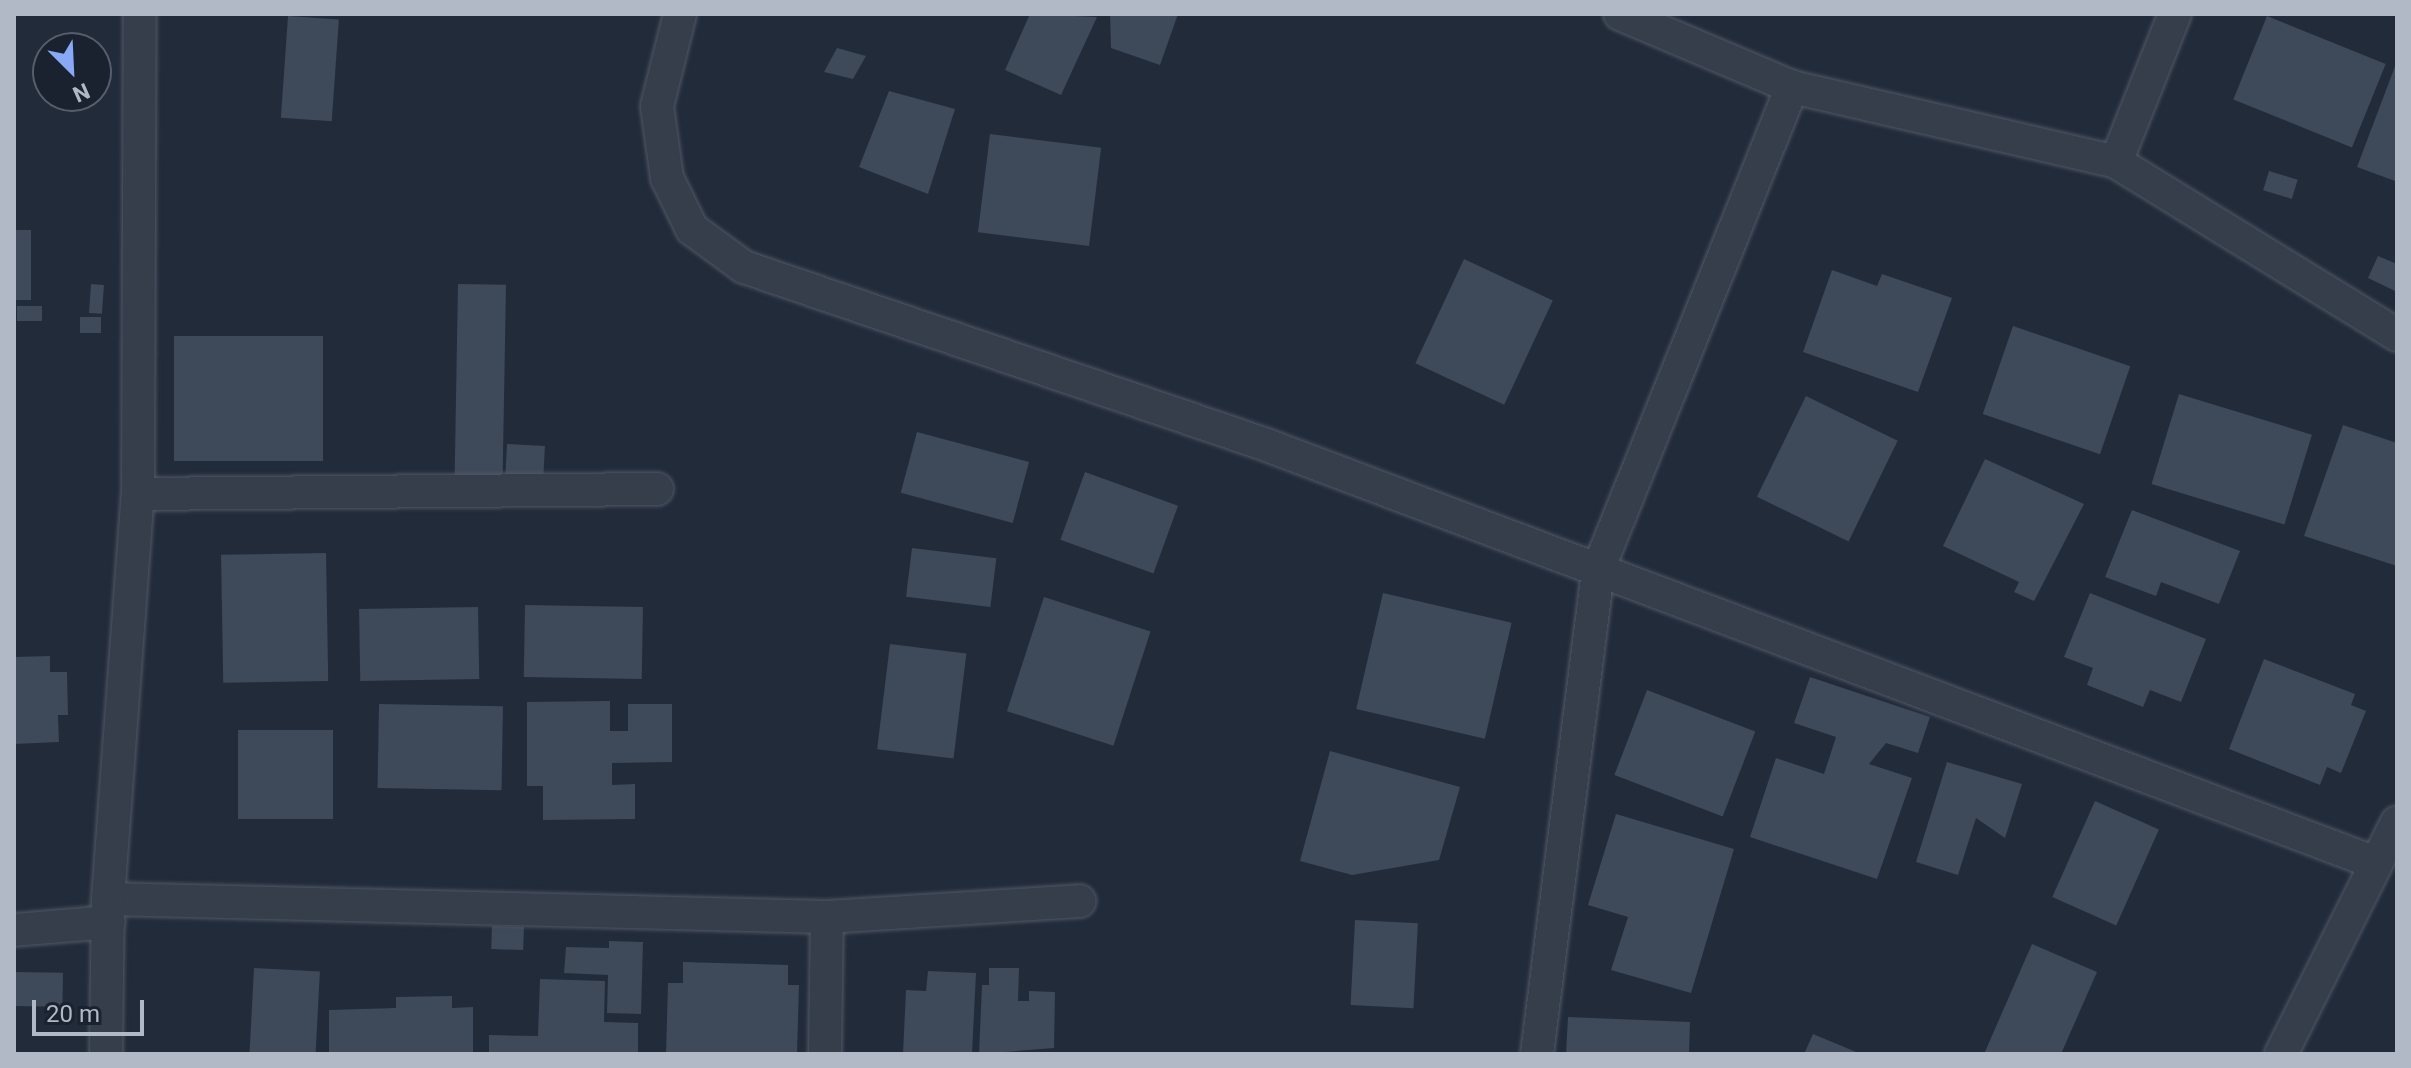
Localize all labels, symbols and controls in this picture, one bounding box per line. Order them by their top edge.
north arrow [32,32,112,112]
text: N [69,78,93,107]
scale bar [36,984,148,1034]
text: 20 m [46,1000,100,1028]

